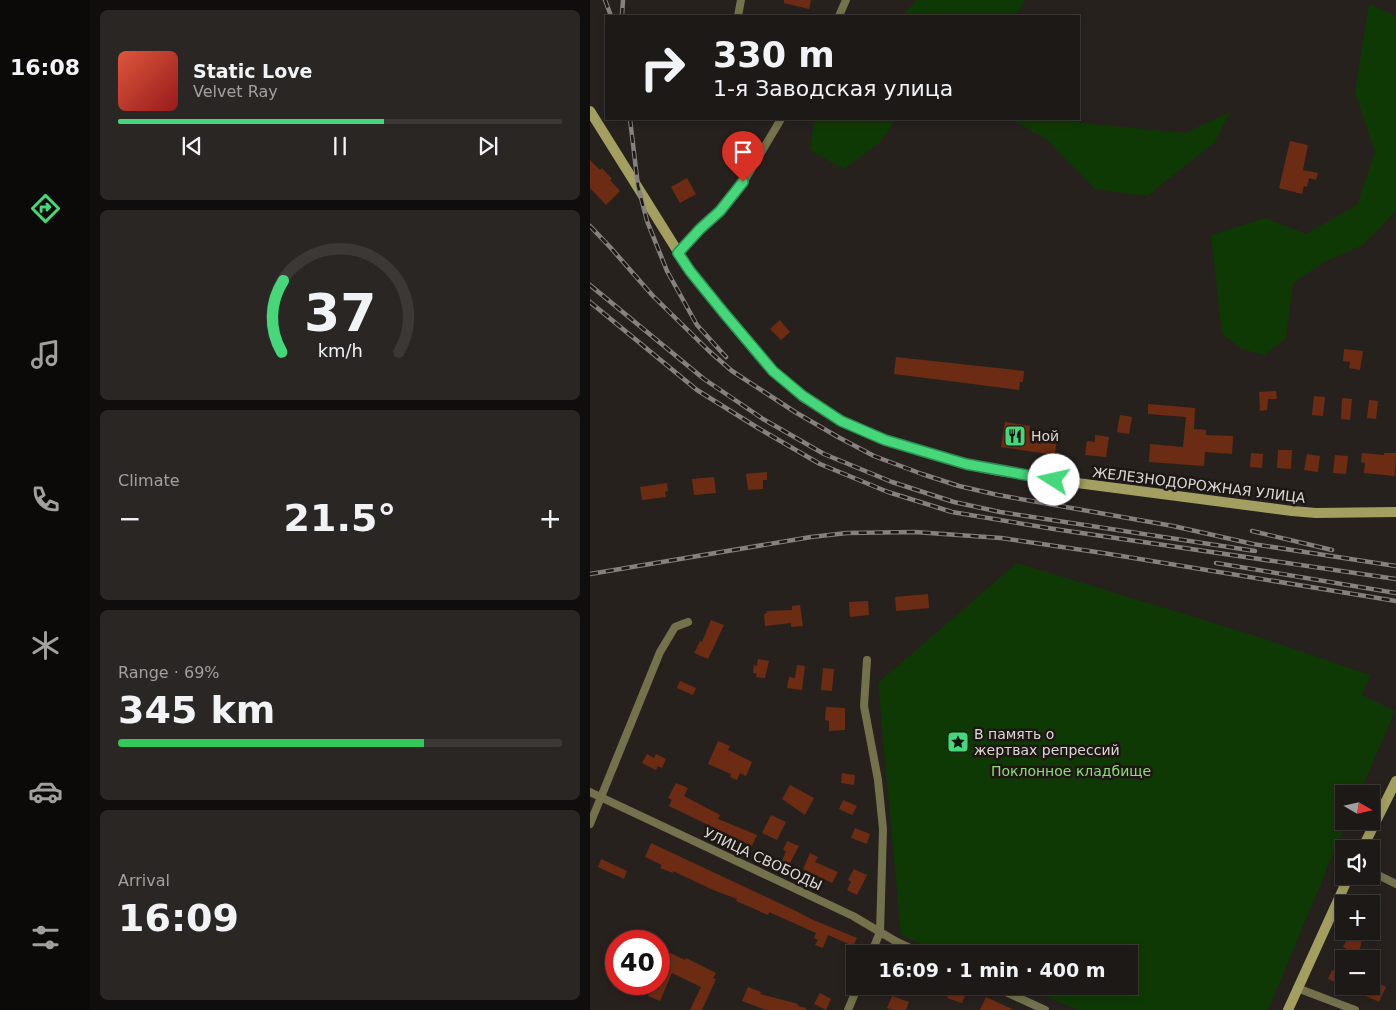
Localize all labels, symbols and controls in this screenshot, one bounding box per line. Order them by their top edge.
icon: right [630,35,695,100]
text: 330 m [713,35,835,75]
text: 16:08 [10,55,80,80]
text: Static Love [193,60,313,82]
text: 1-я Заводская улица [713,76,953,101]
text: Velvet Ray [193,82,278,101]
pin [722,131,764,182]
icon: previous [178,132,206,160]
icon: pause [326,132,354,160]
icon: next [474,132,502,160]
icon: arrive [729,138,757,166]
icon: directions [28,191,63,226]
text: 37 [304,283,376,343]
icon: music [28,337,63,372]
text: km/h [317,340,363,361]
restaurant icon: Ной [1003,424,1027,448]
place label: Ной [1031,428,1059,444]
position arrow [1027,453,1079,505]
street label: ЖЕЛЕЗНОДОРОЖНАЯ УЛИЦА [1092,464,1307,506]
text: Climate [118,471,180,490]
icon: phone [28,482,63,517]
text: 21.5° [284,496,396,540]
text: − [118,502,141,535]
text: + [539,502,562,535]
icon: climate [28,628,63,663]
text: Range · 69% [118,663,220,682]
text: 345 km [118,688,275,732]
place label: В память о жертвах репрессий [974,726,1120,758]
place icon: В память о жертвах репрессий [946,730,970,754]
park label: Поклонное кладбище [991,763,1151,779]
icon: car [28,774,63,809]
north arrow [1335,785,1380,830]
map controls [1335,785,1380,995]
street label: УЛИЦА СВОБОДЫ [701,825,825,893]
button: sound [1335,840,1380,885]
text: Arrival [118,871,170,890]
button: + [1335,895,1380,940]
text: 16:09 [118,896,239,940]
icon: filters [28,920,63,955]
speed limit sign: 40 [605,930,670,995]
button: − [1335,950,1380,995]
text: 16:09 · 1 min · 400 m [878,959,1106,981]

